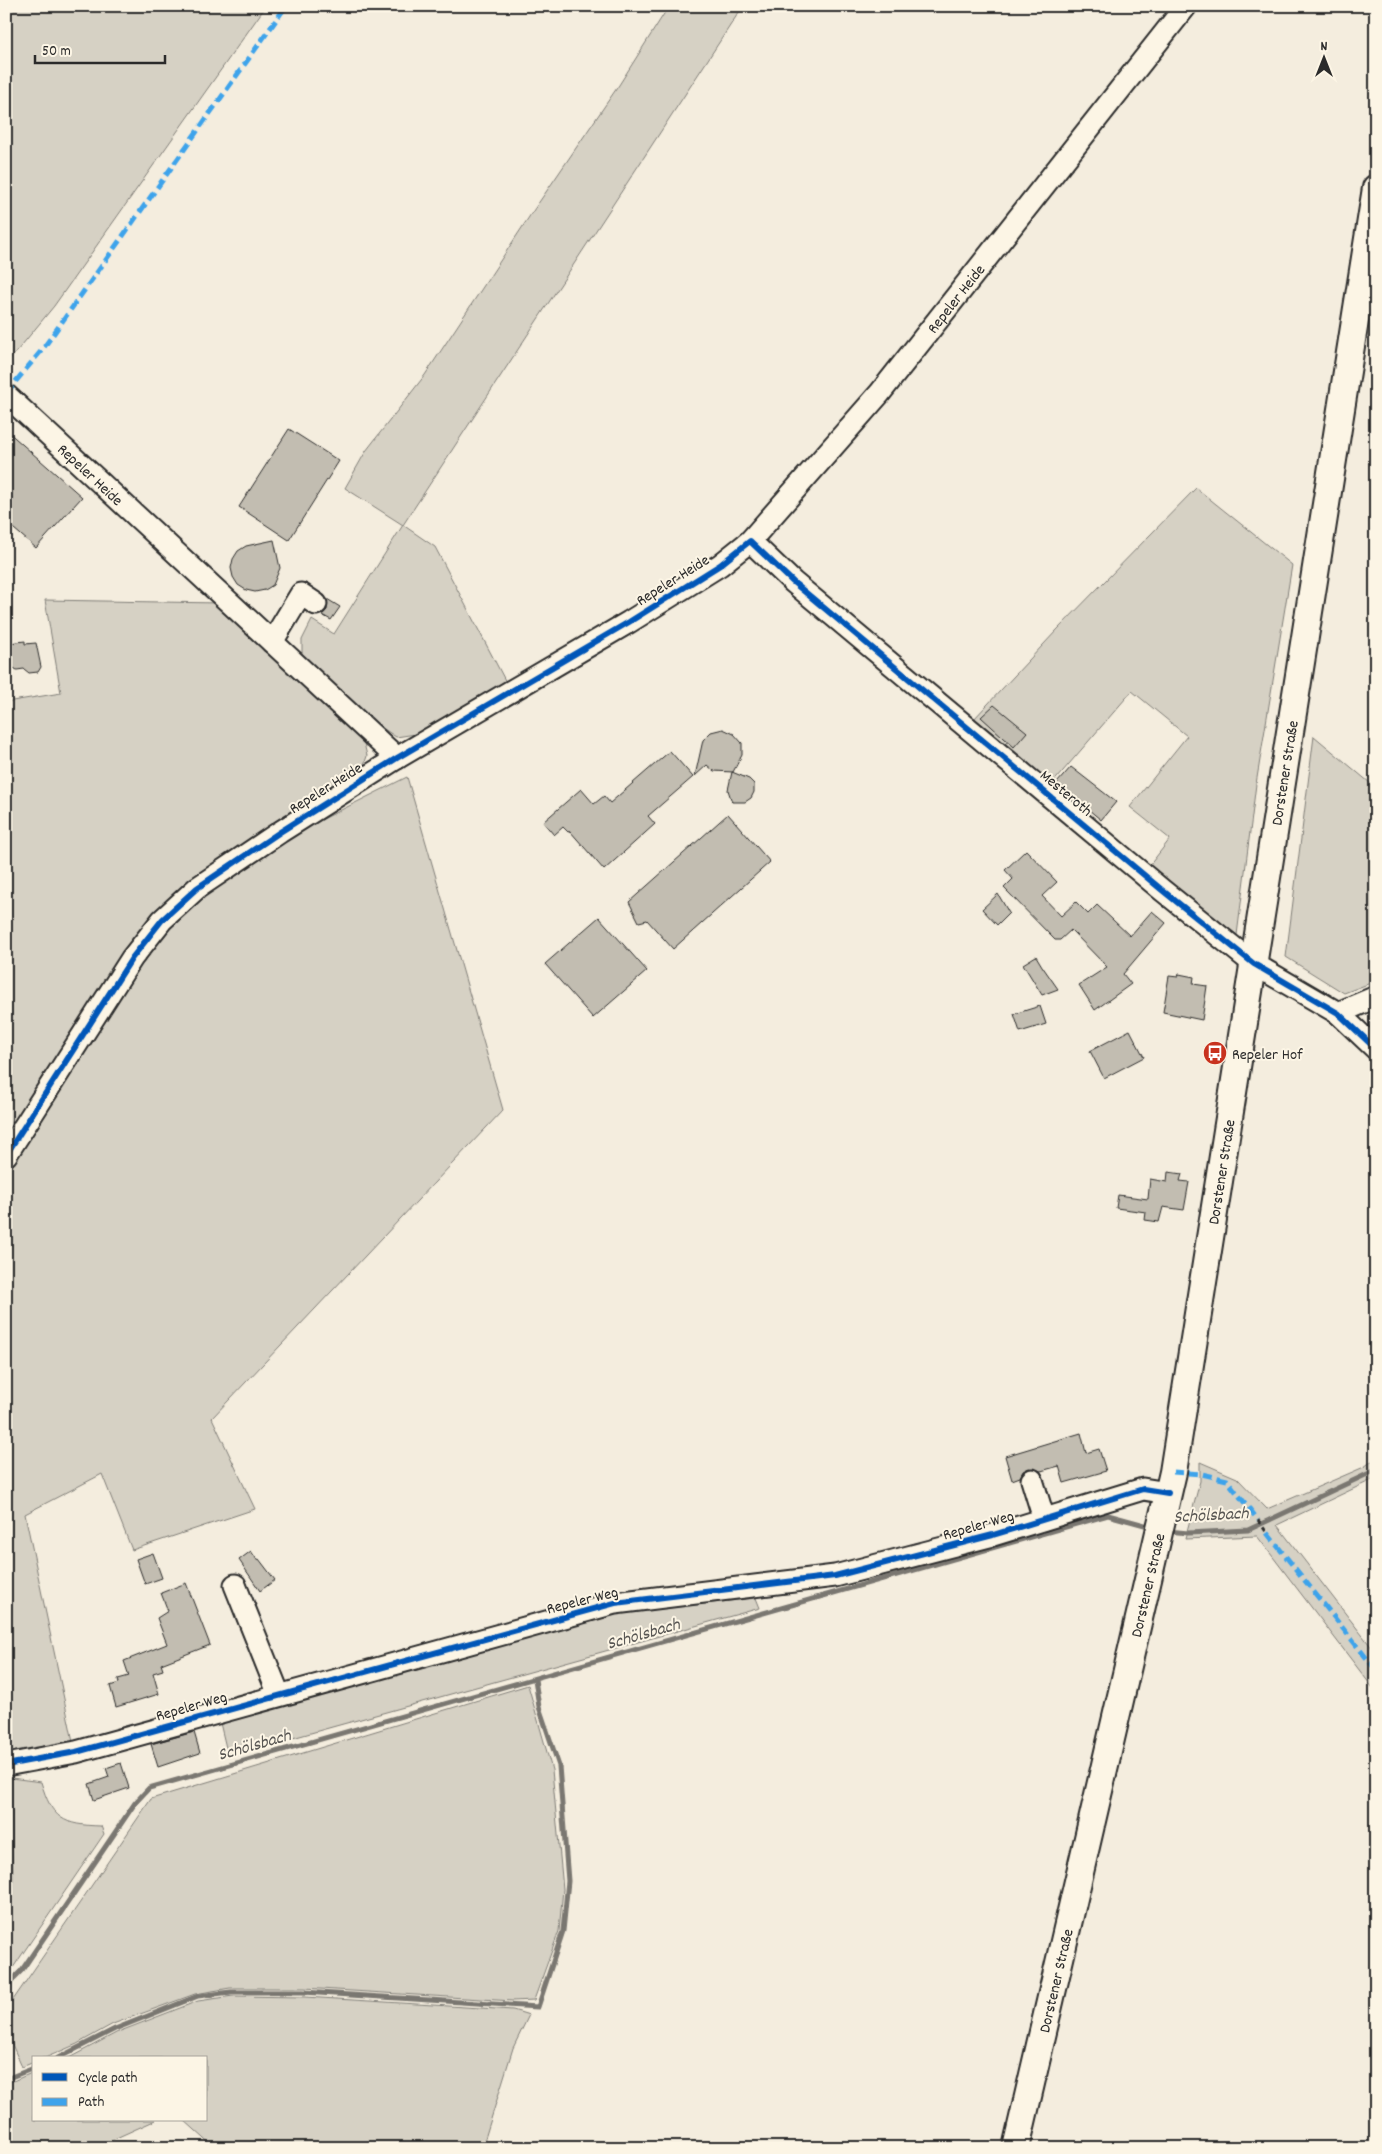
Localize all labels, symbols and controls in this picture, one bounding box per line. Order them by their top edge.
scale bar [35,32,165,64]
north arrow [1300,32,1350,82]
text: N [1321,37,1328,57]
text: 50 m [42,41,71,63]
street label: Repeler Heide [922,260,992,339]
street label: Repeler Heide [51,439,127,512]
street label: Repeler Heide [632,550,714,613]
street label: Dorstener Straße [1266,719,1306,827]
street label: Repeler Heide [285,758,367,821]
street label: Mesteroth [1034,765,1097,823]
bus stop icon: Repeler Hof [1202,1040,1228,1066]
place label: Repeler Hof [1232,1044,1303,1067]
street label: Dorstener Straße [1203,1118,1243,1226]
water label: Schölsbach [1173,1502,1250,1531]
street label: Repeler Weg [940,1505,1017,1548]
street label: Dorstener Straße [1126,1531,1172,1640]
street label: Repeler Weg [544,1581,621,1621]
water label: Schölsbach [604,1613,684,1658]
street label: Repeler Weg [153,1686,230,1729]
water label: Schölsbach [215,1724,295,1769]
street label: Dorstener Straße [1034,1927,1081,2035]
legend [32,2056,208,2122]
text: Cycle path [78,2068,138,2090]
text: Path [78,2092,104,2114]

